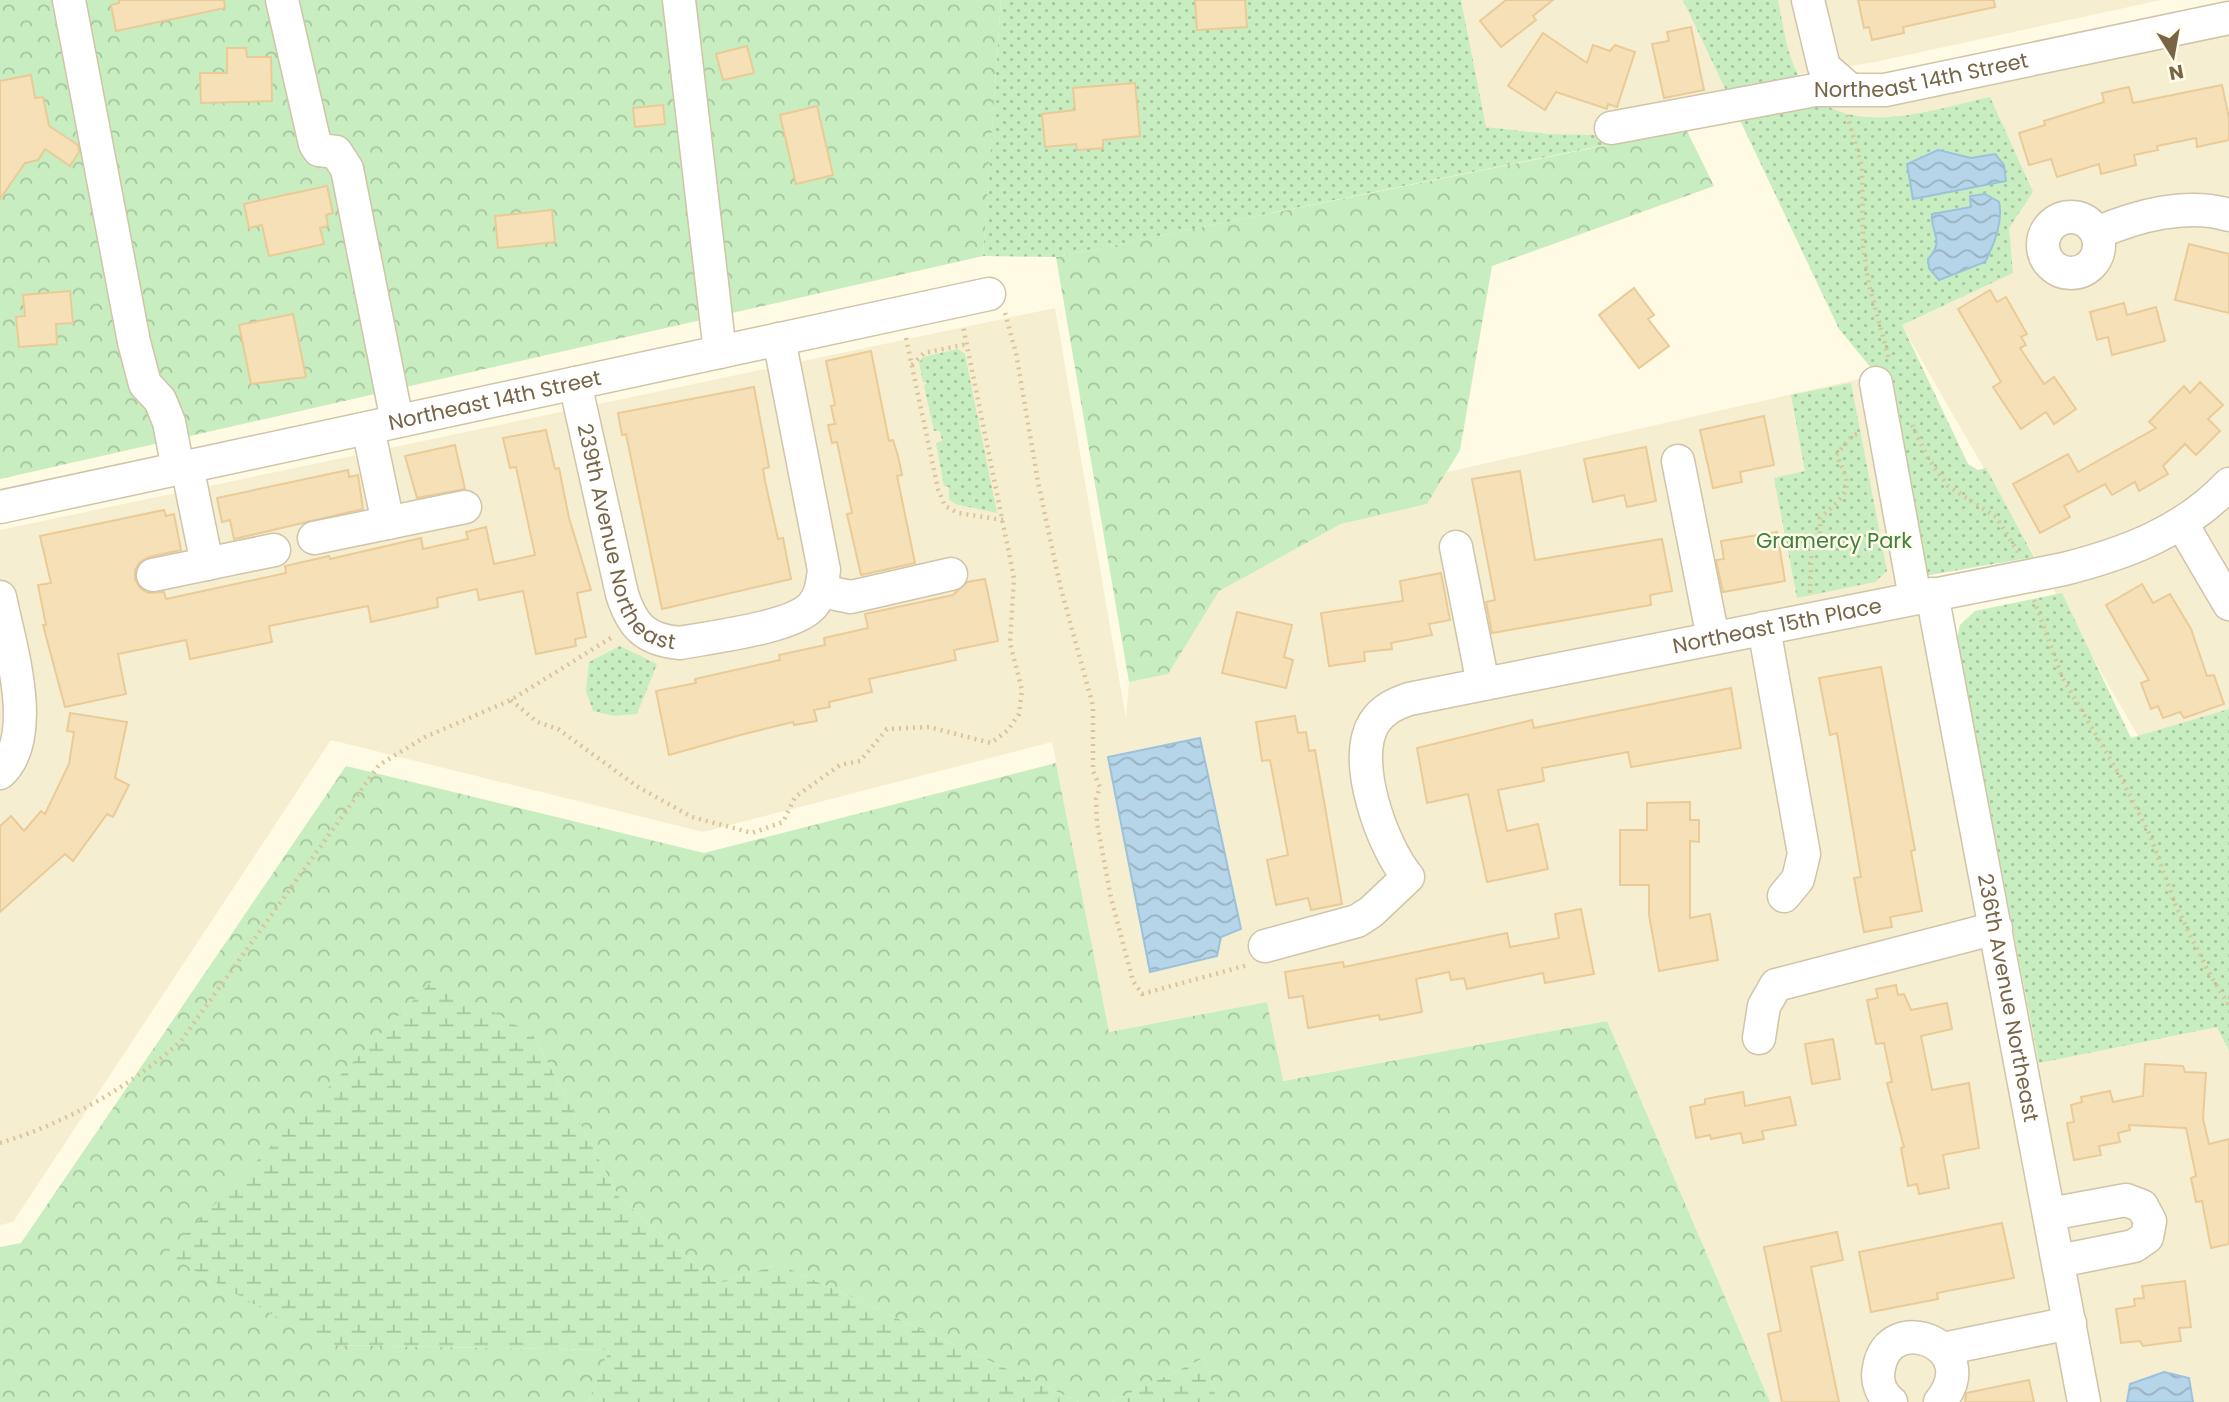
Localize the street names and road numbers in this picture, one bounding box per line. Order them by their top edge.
street label: Northeast 14th Street [1814,45,2031,104]
street label: Northeast 14th Street [386,363,604,437]
street label: 239th Avenue Northeast [570,421,678,656]
street label: Northeast 15th Place [1670,591,1884,660]
street label: 236th Avenue Northeast [1971,871,2046,1124]

